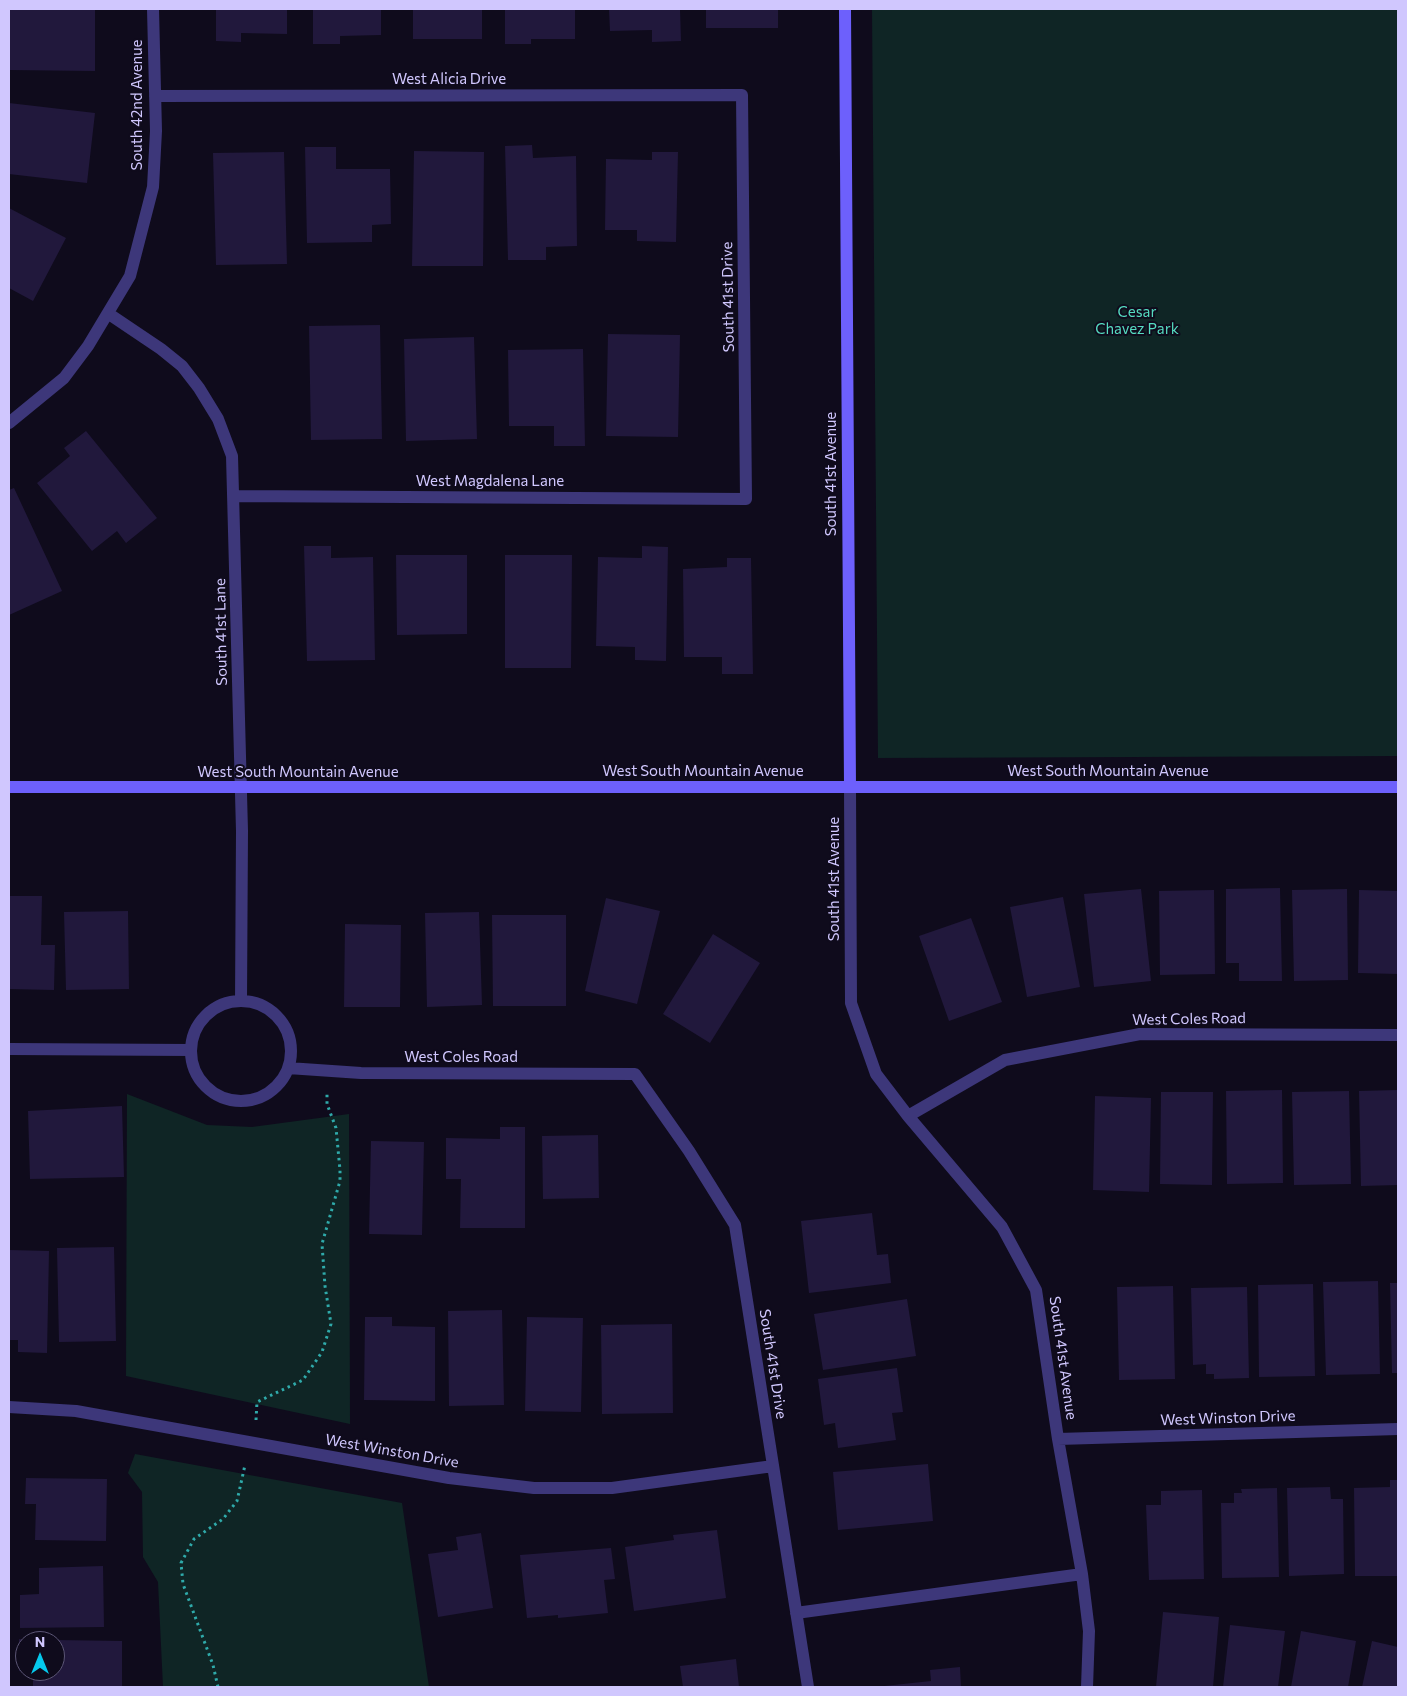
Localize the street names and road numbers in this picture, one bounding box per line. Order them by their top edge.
street label: South 42nd Avenue [128,40,146,170]
street label: West Alicia Drive [392,70,506,88]
street label: South 41st Drive [718,241,738,353]
street label: South 41st Avenue [822,412,840,536]
street label: West Magdalena Lane [416,472,564,490]
street label: South 41st Lane [211,578,231,686]
street label: West South Mountain Avenue [602,762,804,780]
street label: West South Mountain Avenue [1007,762,1209,780]
street label: West South Mountain Avenue [197,763,399,781]
street label: South 41st Avenue [825,817,843,941]
street label: West Coles Road [1132,1009,1246,1029]
street label: West Coles Road [404,1048,518,1066]
street label: South 41st Avenue [1045,1295,1081,1421]
street label: South 41st Drive [755,1308,791,1420]
street label: West Winston Drive [1160,1407,1296,1429]
street label: West Winston Drive [324,1430,460,1472]

